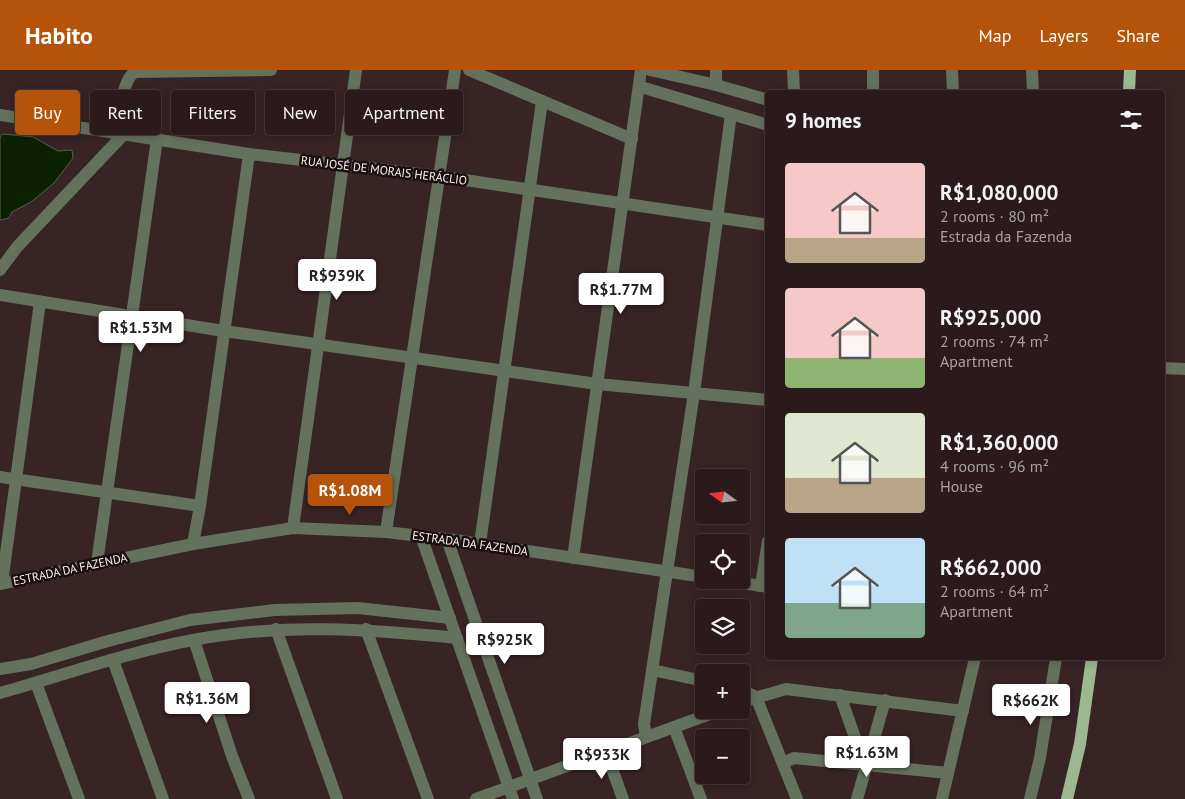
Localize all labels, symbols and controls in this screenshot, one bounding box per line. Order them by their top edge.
text: Habito [25,20,93,51]
text: Map [979,24,1011,47]
text: Layers [1039,24,1088,47]
text: Share [1116,24,1160,47]
chip: Buy [15,90,80,135]
chip: Rent [90,90,161,135]
chip: Filters [171,90,255,135]
chip: New [265,90,335,135]
chip: Apartment [345,90,463,135]
icon: filters [1117,106,1145,134]
text: 9 homes [785,107,861,134]
street label: RUA JOSÉ DE MORAIS HERÁCLIO [300,152,468,188]
text: R$1,080,000 [940,179,1058,206]
icon: home [825,183,885,243]
text: 2 rooms · 80 m² [940,206,1049,226]
text: Estrada da Fazenda [940,226,1072,246]
pin: R$939K [296,258,378,301]
text: R$939K [309,265,365,285]
pin: R$1.77M [575,272,667,315]
text: R$1.77M [590,279,652,299]
text: R$925,000 [940,304,1041,331]
icon: home [825,308,885,368]
pin: R$1.53M [95,310,187,353]
text: R$1.53M [110,317,172,337]
text: 2 rooms · 74 m² [940,331,1049,351]
text: Apartment [940,351,1013,371]
text: R$1,360,000 [940,429,1058,456]
icon: home [825,433,885,493]
text: 4 rooms · 96 m² [940,456,1049,476]
north arrow [695,469,750,524]
map controls [695,469,750,784]
pin: R$1.08M [304,474,396,516]
text: House [940,476,983,496]
text: R$1.08M [319,480,381,500]
street label: ESTRADA DA FAZENDA [411,527,529,559]
button: locate [695,534,750,589]
street label: ESTRADA DA FAZENDA [11,550,129,588]
text: R$662,000 [940,554,1041,581]
icon: home [825,558,885,618]
text: 2 rooms · 64 m² [940,581,1049,601]
button: layers [695,599,750,654]
text: Apartment [940,601,1013,621]
pin: R$925K [464,622,546,665]
text: R$925K [477,629,533,649]
button: + [695,664,750,719]
pin: R$1.36M [161,682,253,724]
pin: R$662K [990,684,1072,726]
text: R$1.36M [176,688,238,708]
text: R$662K [1003,690,1059,710]
button: − [695,729,750,784]
pin: R$1.63M [821,736,913,778]
pin: R$933K [561,738,643,780]
text: R$1.63M [836,742,898,762]
text: R$933K [574,744,630,764]

